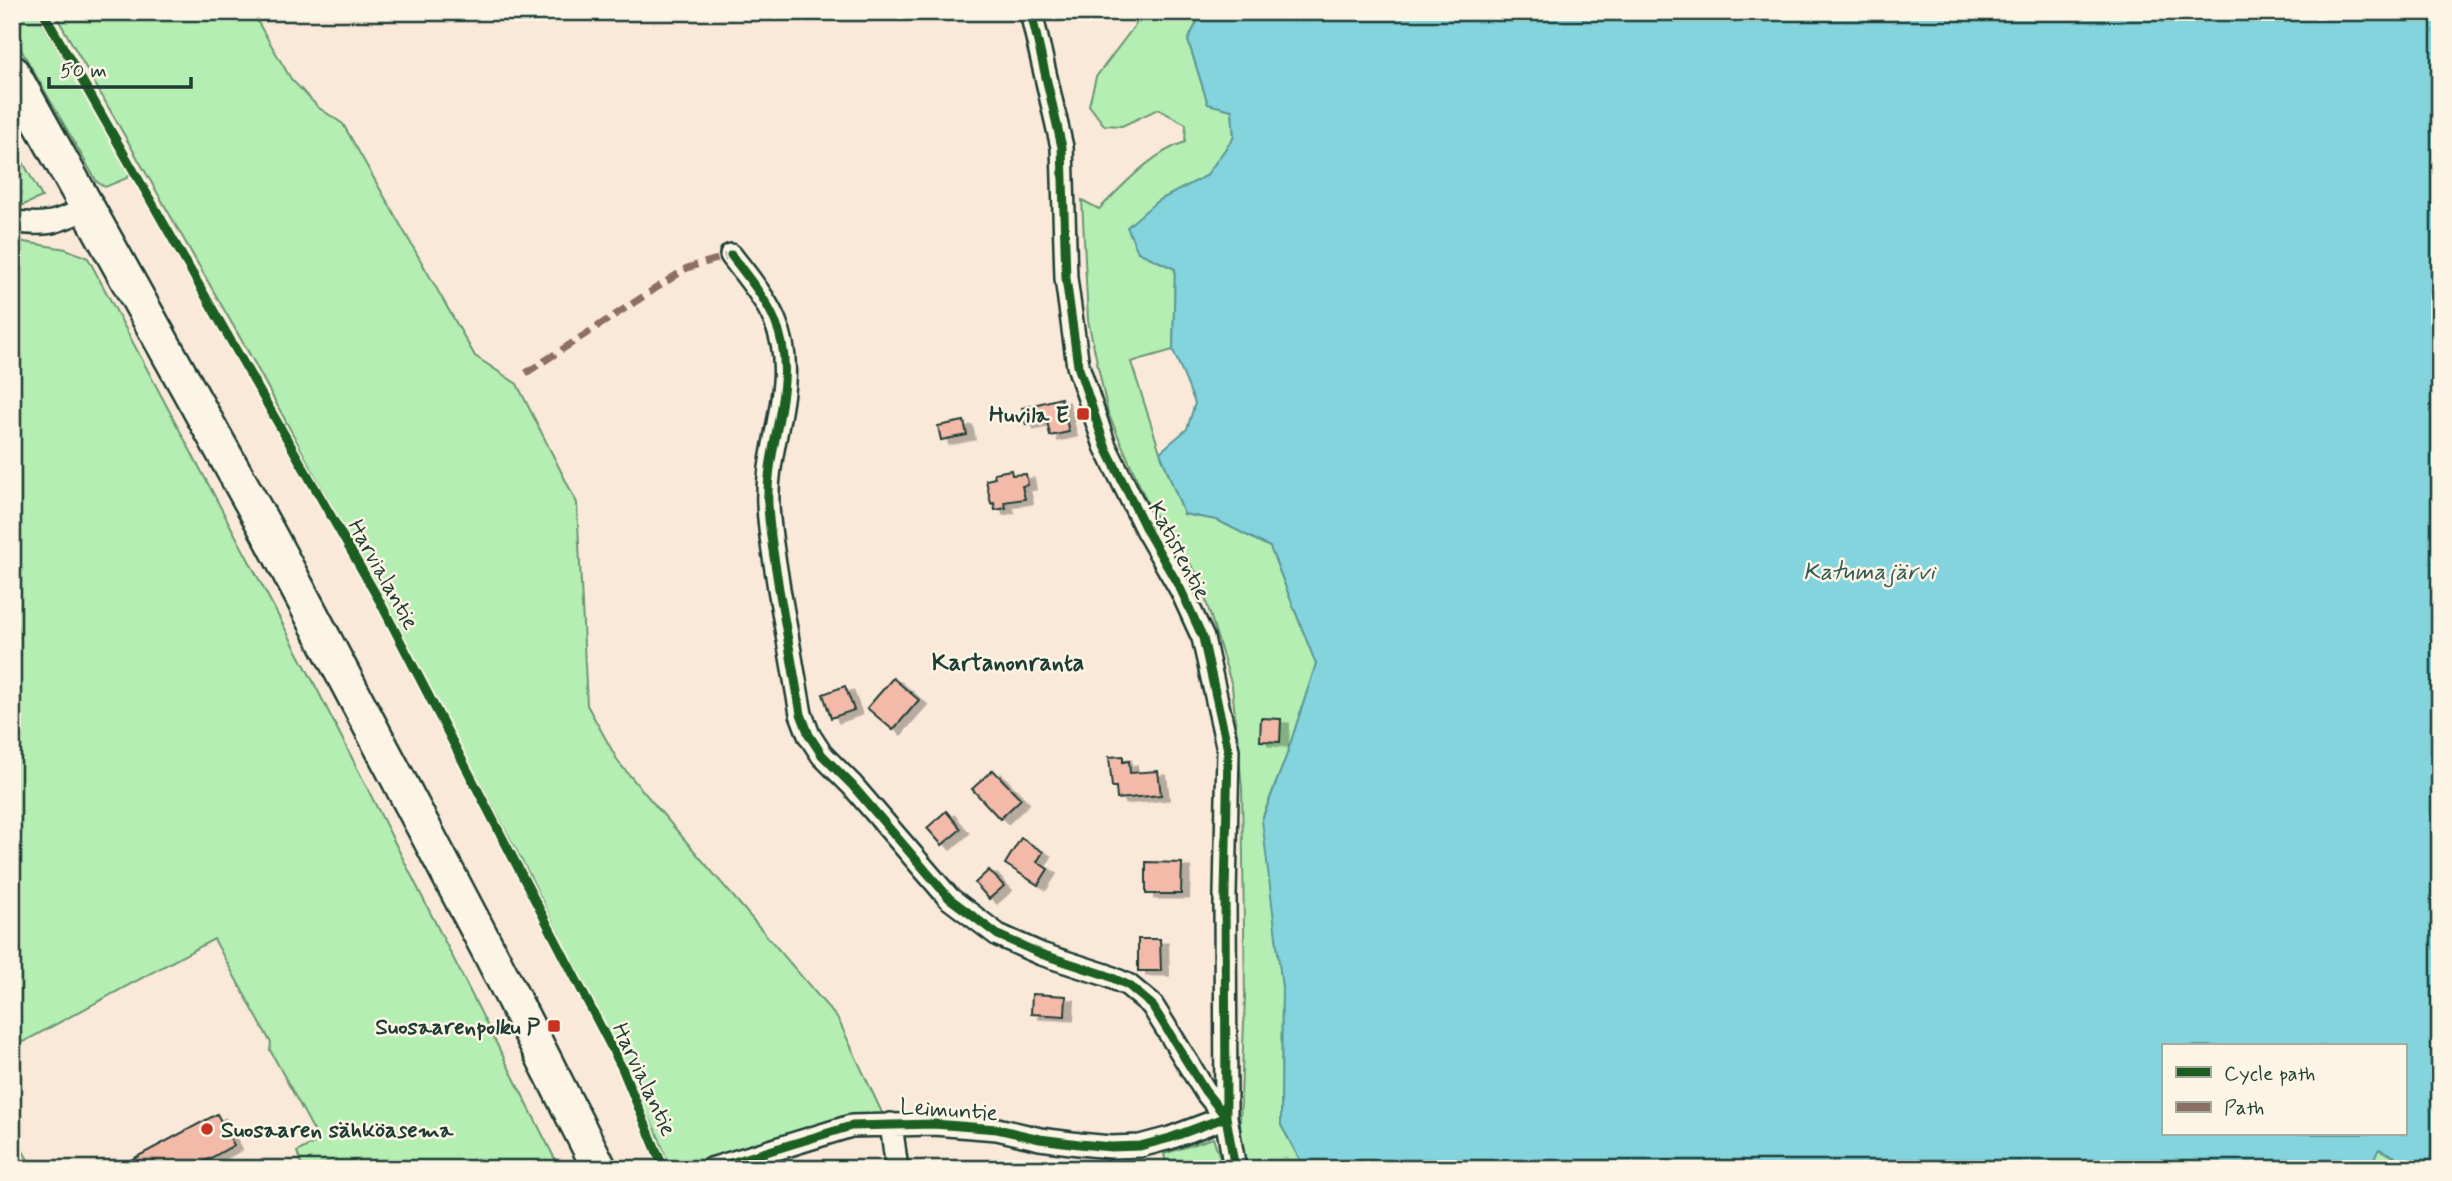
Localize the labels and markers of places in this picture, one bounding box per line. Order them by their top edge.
place label: Huvila E [989,401,1070,431]
marker: Huvila E [1075,406,1091,422]
place label: Suosaarenpolku P [375,1013,541,1043]
marker: Suosaarenpolku P [546,1018,562,1034]
place label: Suosaaren sähköasema [221,1116,455,1146]
marker: Suosaaren sähköasema [199,1121,215,1137]

